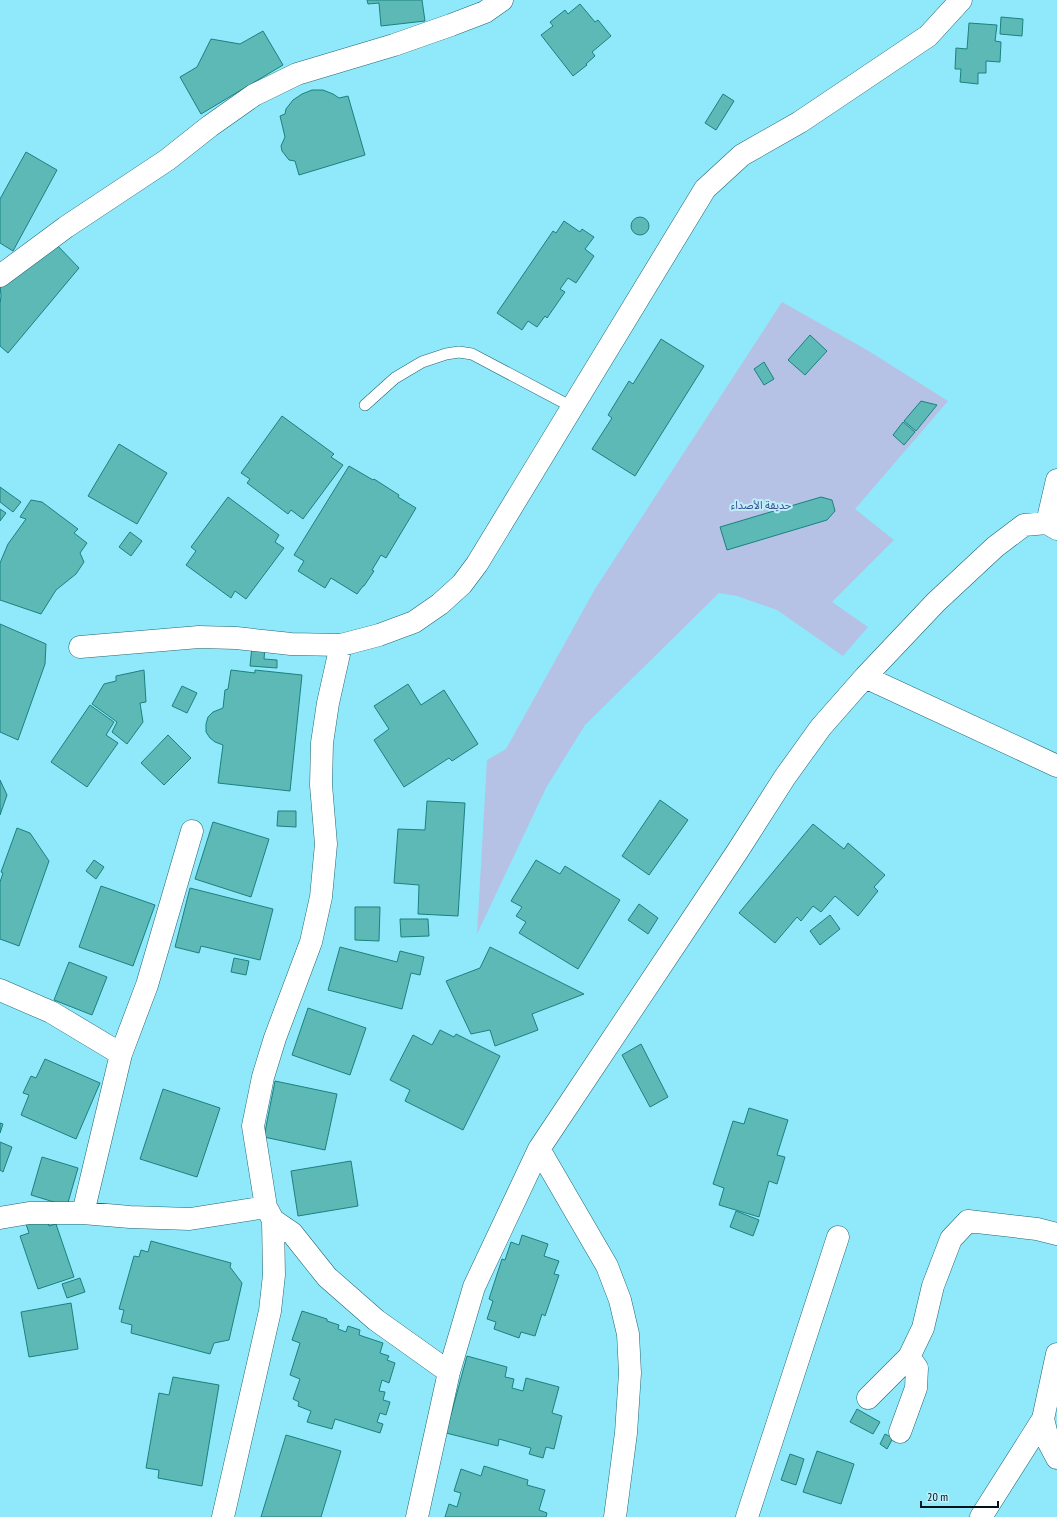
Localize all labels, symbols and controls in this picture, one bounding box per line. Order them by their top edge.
park label: حديقة الأصداء [731,498,792,512]
scale bar [921,1483,998,1509]
text: 20 m [927,1489,948,1504]

